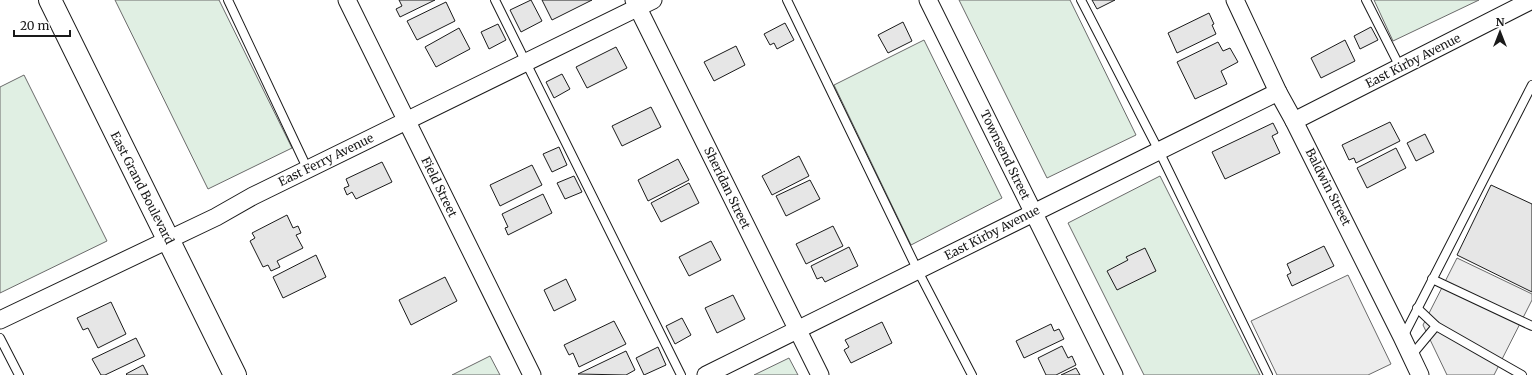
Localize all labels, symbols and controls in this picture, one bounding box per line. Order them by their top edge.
scale bar [14,12,70,38]
north arrow [1480,12,1520,52]
text: N [1496,15,1505,29]
text: 20 m [20,18,49,33]
street label: East Kirby Avenue [1363,30,1463,91]
street label: Townsend Street [977,108,1034,202]
street label: East Grand Boulevard [108,129,177,247]
street label: East Ferry Avenue [276,130,376,189]
street label: Sheridan Street [701,144,754,232]
street label: Baldwin Street [1302,145,1355,228]
street label: Field Street [418,154,461,220]
street label: East Kirby Avenue [942,202,1042,263]

